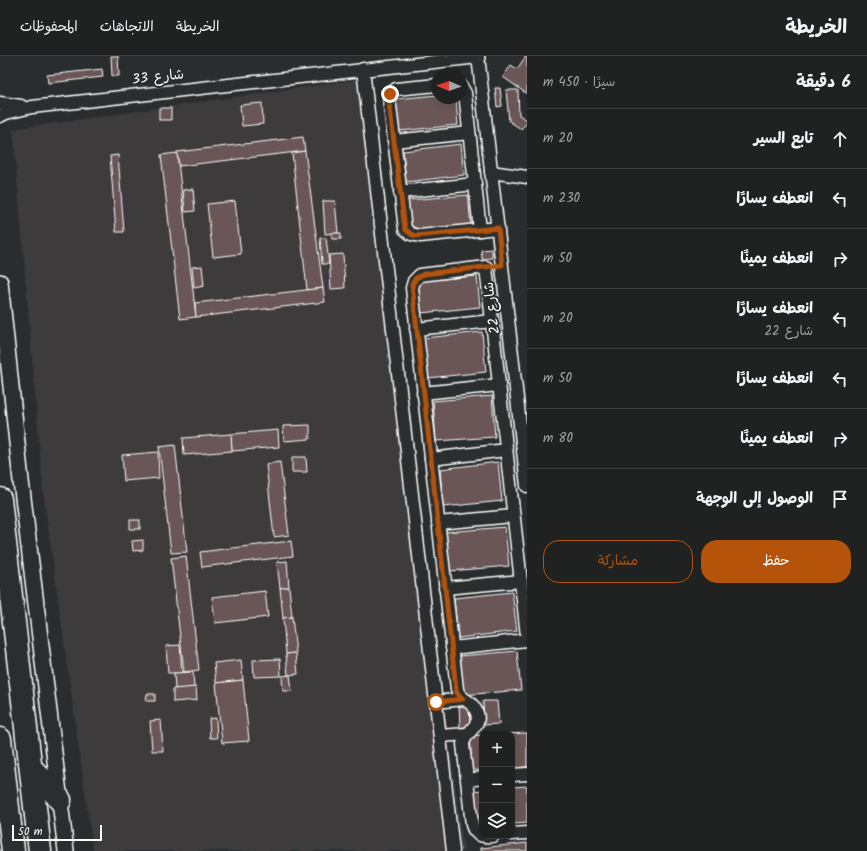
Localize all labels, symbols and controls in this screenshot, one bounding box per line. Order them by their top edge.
text: الخريطة [785,13,847,43]
text: المحفوظات [20,16,78,38]
text: الاتجاهات [100,16,154,38]
text: الخريطة [176,16,219,38]
street label: شارع 33 [131,63,185,91]
north arrow [431,68,467,104]
text: 6 دقيقة [796,69,851,96]
text: سيرًا · 450 m [543,72,615,93]
route end [381,85,399,103]
text: تابع السير [754,127,813,151]
text: 20 m [543,128,573,149]
icon: ahead [829,128,851,150]
text: انعطف يسارًا [736,187,813,211]
text: 230 m [543,188,580,209]
icon: left [829,188,851,210]
text: انعطف يمينًا [740,247,813,271]
text: 50 m [543,248,572,269]
icon: right [829,248,851,270]
street label: شارع 22 [478,281,506,335]
text: انعطف يسارًا [736,297,813,321]
text: 20 m [543,308,573,329]
icon: left [829,308,851,330]
text: شارع 22 [765,321,813,342]
text: انعطف يسارًا [736,367,813,391]
text: 50 m [543,368,572,389]
icon: left [829,368,851,390]
text: انعطف يمينًا [740,427,813,451]
text: 80 m [543,428,573,449]
icon: right [829,428,851,450]
text: الوصول إلى الوجهة [696,487,813,511]
icon: arrive [829,488,851,510]
button: مشاركة [543,540,693,583]
button: حفظ [701,540,851,583]
route start [427,693,445,711]
map controls [479,731,515,839]
button: + [479,731,515,767]
button: − [479,767,515,803]
button: layers [479,803,515,839]
scale bar [12,823,102,842]
text: 50 m [18,823,43,841]

